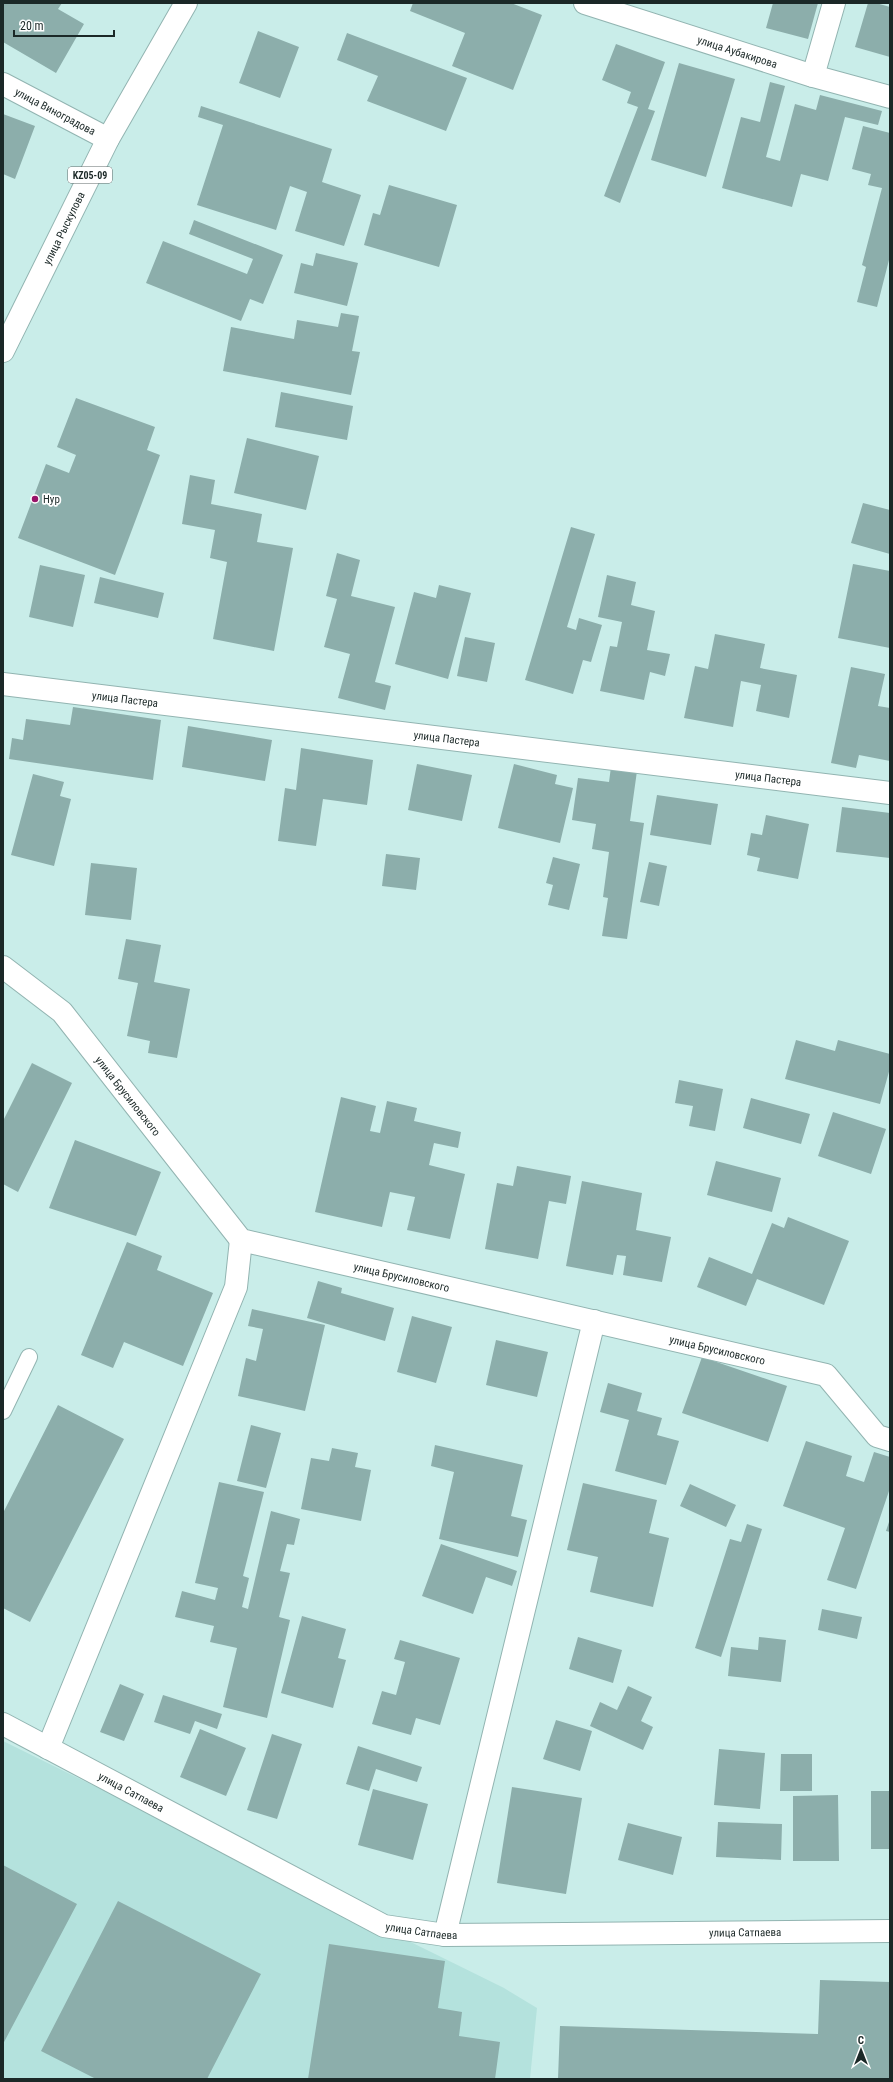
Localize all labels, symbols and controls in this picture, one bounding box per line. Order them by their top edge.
scale bar [14,12,114,38]
text: 20 m [20,19,44,33]
street label: улица Аубакирова [696,33,779,71]
street label: улица Виноградова [13,85,97,138]
road number: KZ05-09 [68,167,112,183]
street label: улица Рыскулова [41,190,88,267]
place label: Hyp [43,493,60,506]
marker: Hyp [30,494,40,504]
street label: улица Пастера [91,689,159,710]
street label: улица Пастера [413,729,480,750]
street label: улица Пастера [734,768,802,789]
street label: улица Брусиловского [92,1054,163,1139]
street label: улица Брусиловского [352,1260,451,1295]
street label: улица Брусиловского [668,1333,767,1368]
street label: улица Сатпаева [96,1770,166,1815]
street label: улица Сатпаева [385,1920,457,1942]
street label: улица Сатпаева [709,1926,781,1940]
north arrow [841,2030,881,2070]
text: С [858,2034,864,2047]

